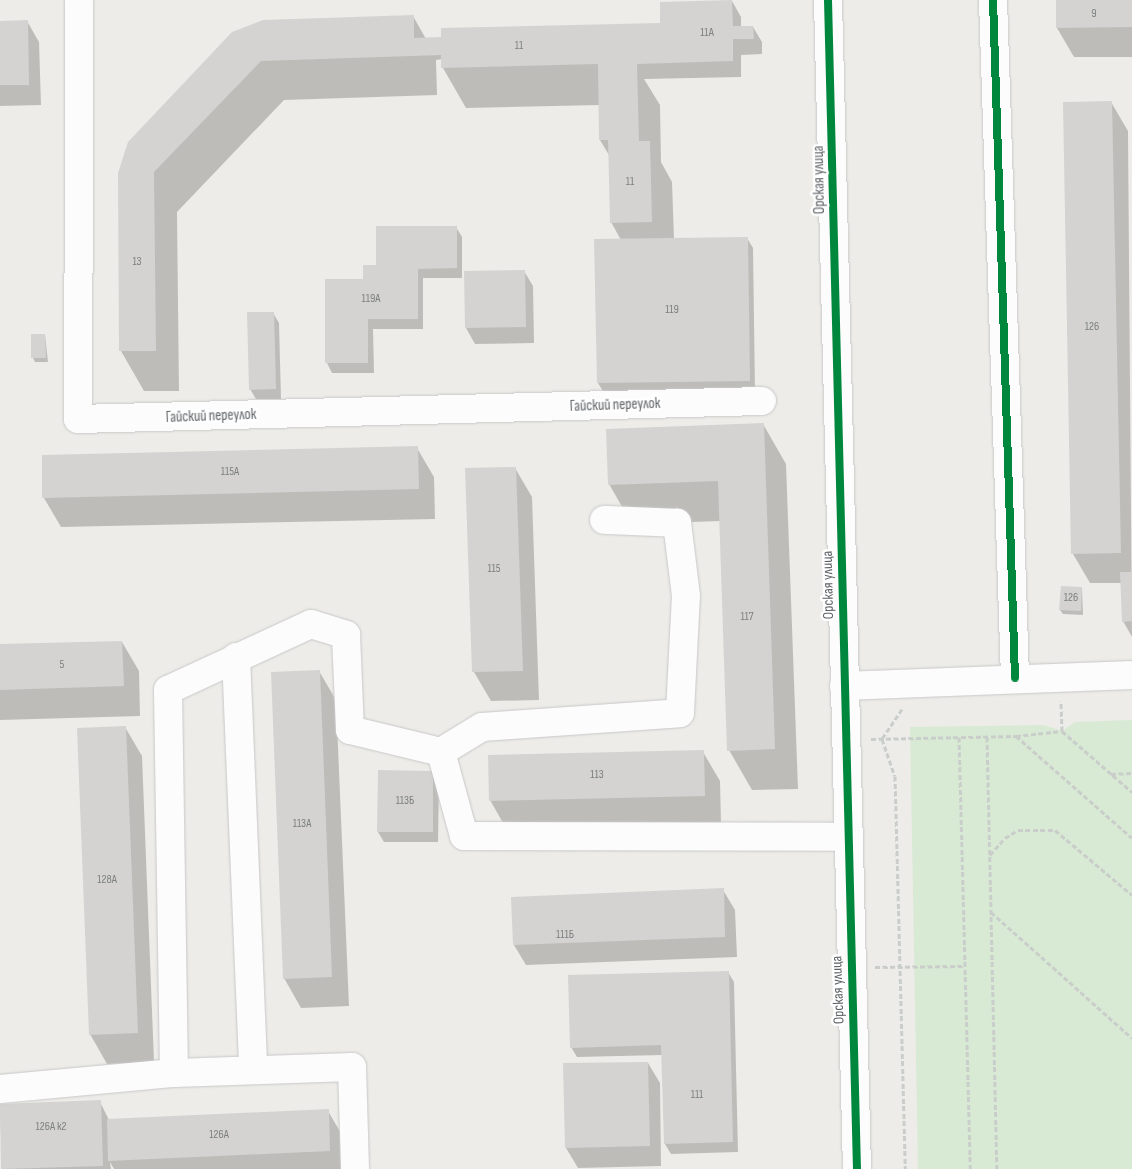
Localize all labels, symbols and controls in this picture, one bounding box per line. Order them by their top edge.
house number: 9 [1091,7,1097,21]
house number: 11А [700,26,714,40]
house number: 11 [515,39,523,53]
street label: Орская улица [809,146,829,214]
house number: 11 [626,175,634,189]
house number: 13 [132,255,142,269]
house number: 119А [362,292,380,306]
house number: 119 [665,303,679,317]
house number: 126 [1085,320,1099,334]
street label: Гайский переулок [569,394,661,416]
street label: Гайский переулок [165,405,257,427]
house number: 115А [221,465,239,479]
street label: Орская улица [818,551,838,619]
house number: 115 [487,562,501,576]
house number: 126 [1064,591,1078,605]
house number: 117 [740,610,754,624]
house number: 5 [60,658,64,672]
house number: 113 [590,768,604,782]
house number: 113Б [396,794,414,808]
house number: 113А [293,817,311,831]
house number: 128А [97,873,117,887]
house number: 111Б [556,928,574,942]
street label: Орская улица [828,955,848,1025]
house number: 111 [691,1088,703,1102]
house number: 126А к2 [35,1120,67,1134]
house number: 126А [209,1128,229,1142]

